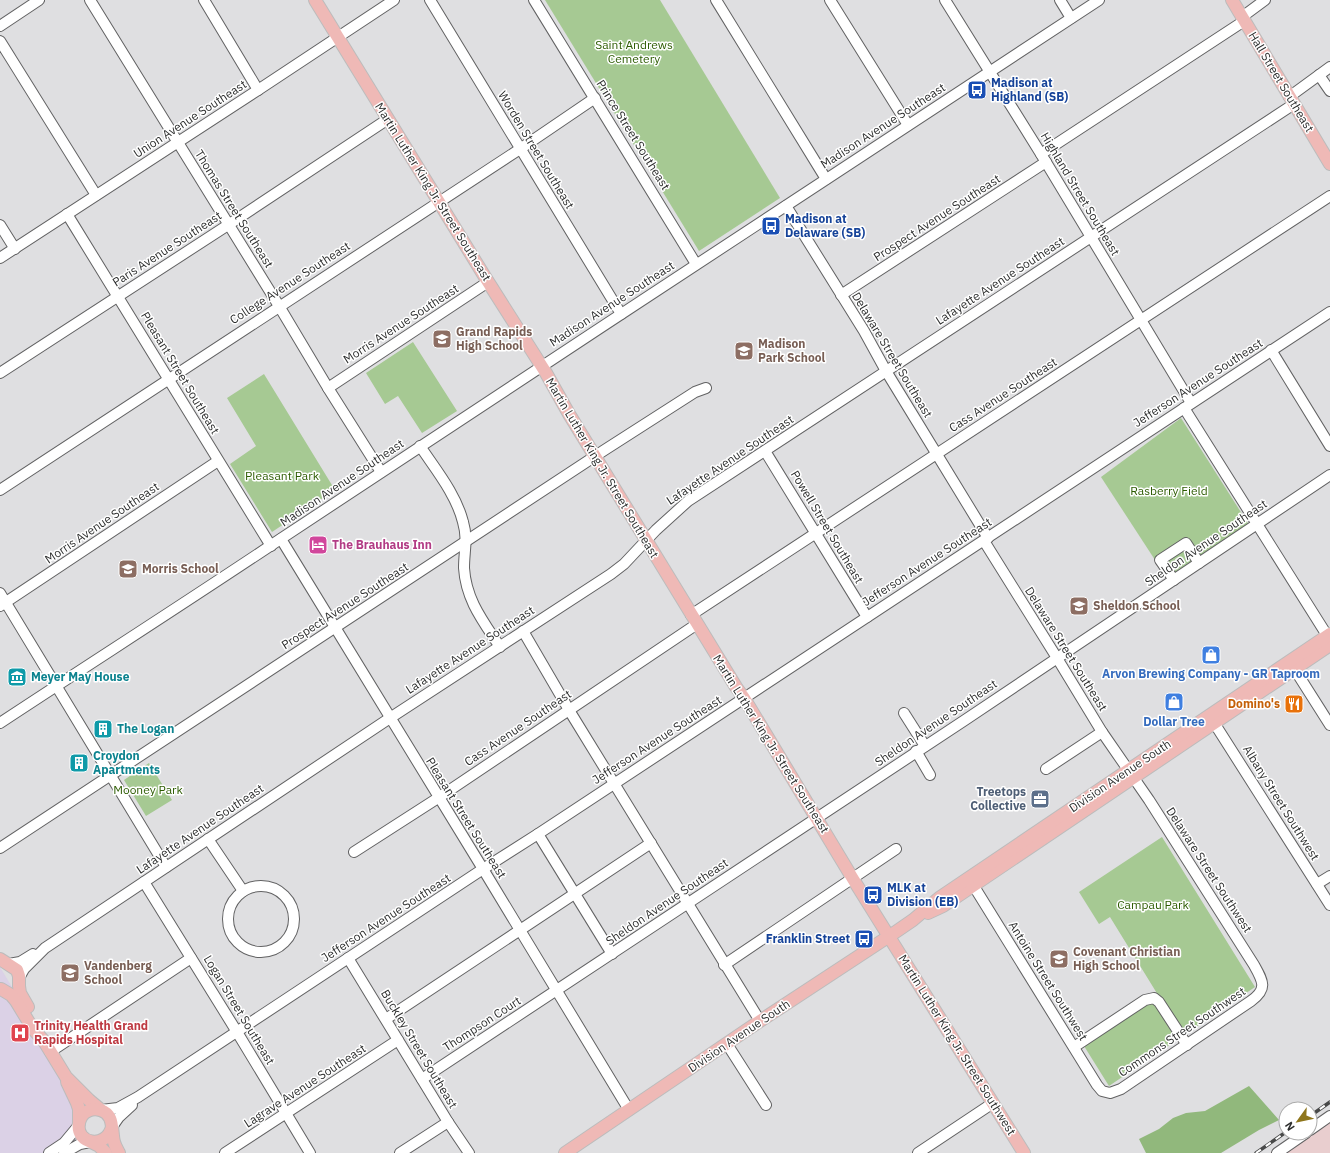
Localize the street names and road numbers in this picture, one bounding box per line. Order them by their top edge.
street label: Hall Street Southeast [1246,29,1317,135]
street label: Union Avenue Southeast [130,76,249,161]
street label: Prince Street Southeast [593,77,673,193]
street label: Madison Avenue Southeast [818,80,948,172]
street label: Worden Street Southeast [495,88,578,211]
street label: Martin Luther King Jr. Street Southeast [372,100,495,284]
street label: Highland Street Southeast [1038,129,1123,258]
street label: Thomas Street Southeast [192,147,277,270]
street label: Prospect Avenue Southeast [871,171,1003,264]
street label: Paris Avenue Southeast [109,208,224,289]
street label: Lafayette Avenue Southeast [933,233,1067,328]
street label: College Avenue Southeast [227,238,353,327]
street label: Madison Avenue Southeast [547,258,677,350]
street label: Morris Avenue Southeast [340,281,461,366]
street label: Delaware Street Southeast [849,289,936,420]
street label: Pleasant Street Southeast [138,309,223,437]
street label: Jefferson Avenue Southeast [1130,335,1265,430]
street label: Cass Avenue Southeast [946,354,1060,435]
street label: Martin Luther King Jr. Street Southeast [543,375,662,561]
street label: Lafayette Avenue Southeast [663,411,796,508]
street label: Madison Avenue Southeast [277,436,406,530]
street label: Powell Street Southeast [788,468,867,586]
street label: Morris Avenue Southeast [42,479,162,566]
street label: Sheldon Avenue Southeast [1142,496,1270,589]
street label: Jefferson Avenue Southeast [859,514,994,609]
street label: Prospect Avenue Southeast [279,559,411,652]
street label: Delaware Street Southeast [1022,584,1111,714]
street label: Lafayette Avenue Southeast [403,602,537,697]
street label: Martin Luther King Jr. Street Southeast [710,652,833,836]
street label: Sheldon Avenue Southeast [872,676,1000,769]
street label: Cass Avenue Southeast [461,686,574,769]
street label: Jefferson Avenue Southeast [589,692,724,787]
street label: Division Avenue South [1066,736,1173,815]
street label: Albany Street Southwest [1240,742,1323,863]
street label: Pleasant Street Southeast [423,754,510,881]
street label: Lafayette Avenue Southeast [133,780,266,877]
street label: Delaware Street Southwest [1163,804,1256,935]
street label: Sheldon Avenue Southeast [603,855,731,948]
street label: Jefferson Avenue Southeast [318,870,453,965]
street label: Antoine Street Southwest [1006,918,1091,1043]
street label: Logan Street Southeast [201,952,278,1067]
street label: Martin Luther King Jr. Street Southwest [895,952,1019,1138]
street label: Commons Street Southwest [1115,983,1248,1080]
street label: Buckley Street Southeast [378,987,461,1111]
street label: Thompson Court [440,993,523,1054]
street label: Division Avenue South [685,996,792,1075]
street label: Lagrave Avenue Southeast [241,1041,368,1131]

